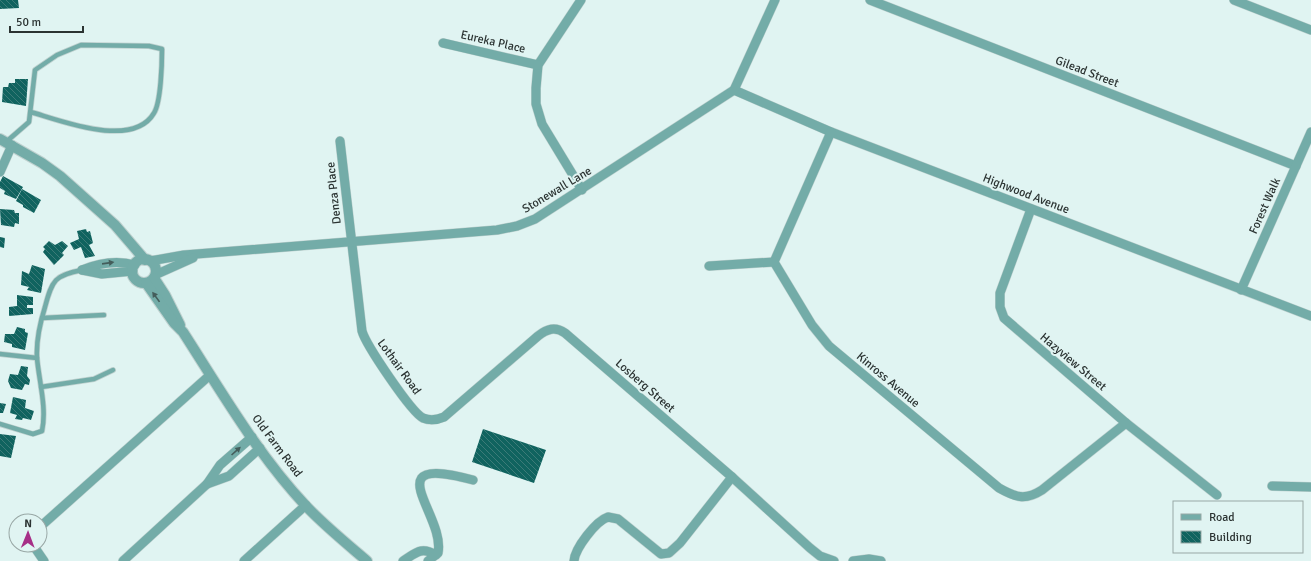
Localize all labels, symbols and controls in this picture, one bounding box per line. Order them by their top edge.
scale bar [10,8,83,34]
text: 50 m [16,15,41,30]
street label: Eureka Place [459,27,527,57]
street label: Gilead Street [1053,53,1121,91]
street label: Denza Place [323,161,345,225]
street label: Stonewall Lane [520,163,594,217]
street label: Highwood Avenue [981,171,1071,217]
street label: Forest Walk [1246,176,1284,236]
one-way arrow [102,260,114,266]
one-way arrow [152,292,160,302]
street label: Hazyview Street [1037,330,1109,394]
street label: Lothair Road [374,336,424,398]
street label: Kinross Avenue [853,349,923,411]
street label: Losberg Street [612,356,678,416]
street label: Old Farm Road [249,412,305,480]
one-way arrow [230,446,241,455]
legend [1173,501,1303,553]
text: Road [1209,510,1235,525]
north arrow [8,513,48,553]
text: N [24,517,32,530]
text: Building [1209,530,1252,545]

